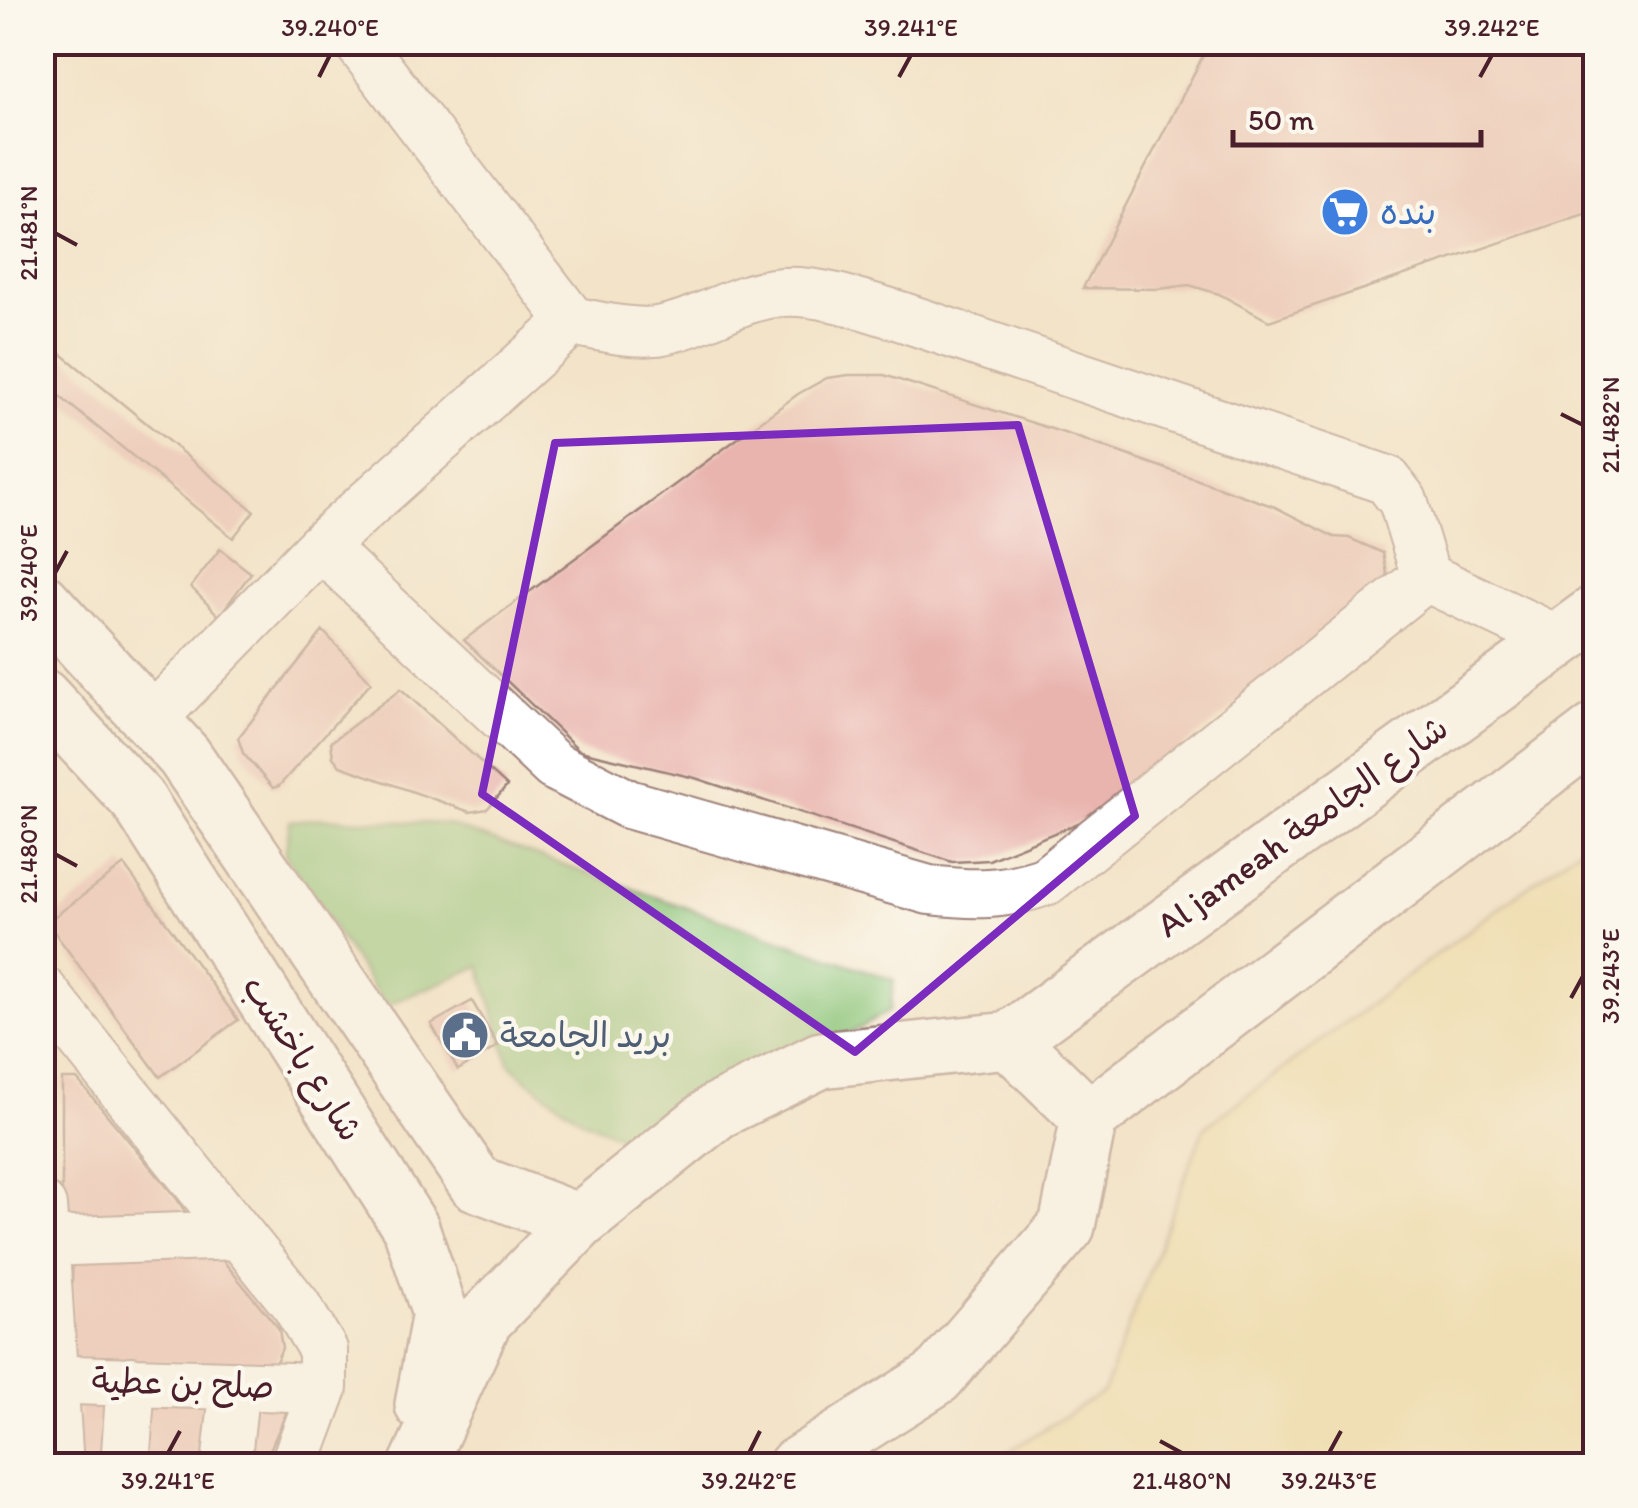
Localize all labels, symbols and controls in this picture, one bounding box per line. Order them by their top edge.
text: 39.240°E [281,12,379,42]
text: 39.241°E [864,12,958,42]
text: 39.242°E [1444,12,1540,42]
scale bar [1233,85,1480,147]
text: 50 m [1248,101,1314,138]
text: 21.481°N [13,185,43,281]
supermarket icon: بنده [1319,186,1371,238]
place label: بنده [1380,191,1436,233]
text: 21.482°N [1595,376,1625,474]
text: 39.240°E [13,524,43,622]
street label: Al jameah شارع الجامعة [1148,706,1458,949]
text: 21.480°N [13,804,43,904]
text: 39.243°E [1595,928,1625,1024]
street label: شارع باخشب [231,967,372,1151]
public building icon: بريد الجامعة [439,1009,491,1061]
place label: بريد الجامعة [500,1014,671,1056]
street label: صلح بن عطية [91,1359,275,1410]
text: 39.241°E [121,1465,215,1495]
text: 39.242°E [701,1465,797,1495]
text: 21.480°N [1132,1465,1232,1495]
text: 39.243°E [1281,1465,1377,1495]

